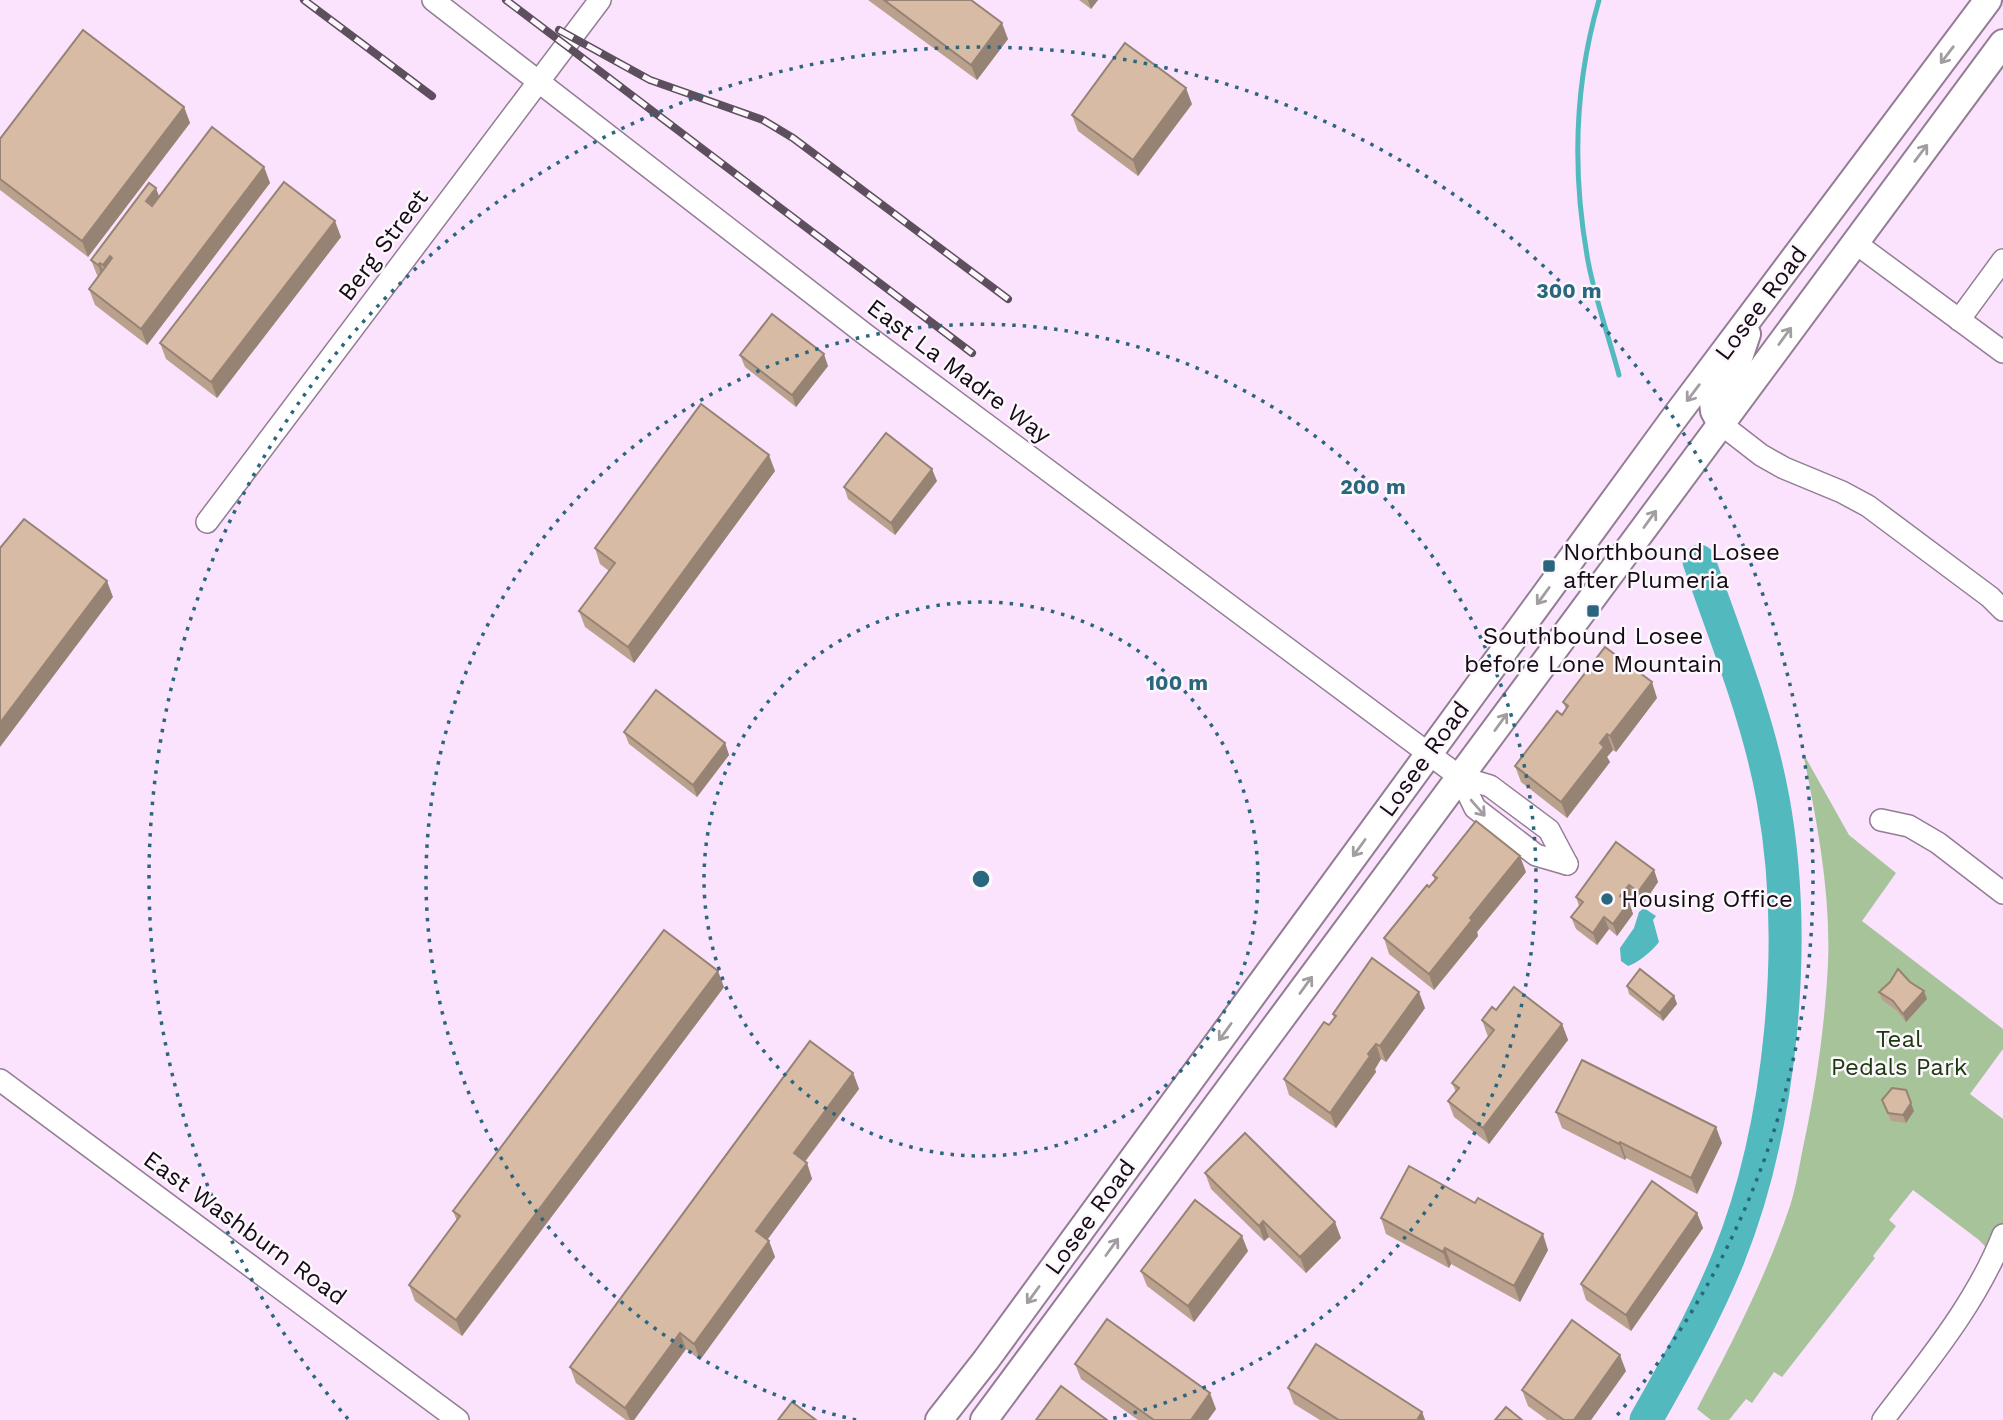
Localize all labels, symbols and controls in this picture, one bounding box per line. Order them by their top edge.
one-way arrow [1940,45,1955,64]
one-way arrow [1913,144,1928,163]
street label: Berg Street [332,184,434,306]
street label: Losee Road [1709,240,1813,366]
text: 300 m [1536,278,1602,303]
street label: East La Madre Way [862,293,1057,450]
one-way arrow [1778,327,1793,346]
one-way arrow [1685,383,1700,402]
text: 200 m [1340,474,1406,499]
one-way arrow [1643,510,1657,529]
place label: Northbound Losee after Plumeria [1563,538,1780,594]
marker: Northbound Losee after Plumeria [1541,558,1557,574]
one-way arrow [1536,586,1551,605]
marker: Southbound Losee before Lone Mountain [1585,603,1601,619]
place label: Southbound Losee before Lone Mountain [1464,622,1722,678]
text: 100 m [1146,670,1208,695]
street label: Losee Road [1373,696,1475,822]
one-way arrow [1493,713,1508,732]
one-way arrow [1470,799,1486,817]
one-way arrow [1352,838,1366,857]
centre of rings [969,867,993,891]
place label: Housing Office [1621,885,1793,913]
marker: Housing Office [1599,891,1615,907]
one-way arrow [1298,976,1313,995]
one-way arrow [1218,1022,1233,1041]
park label: Teal Pedals Park [1831,1025,1968,1081]
street label: East Washburn Road [138,1145,352,1311]
street label: Losee Road [1039,1154,1141,1280]
one-way arrow [1105,1238,1119,1257]
one-way arrow [1026,1285,1041,1303]

